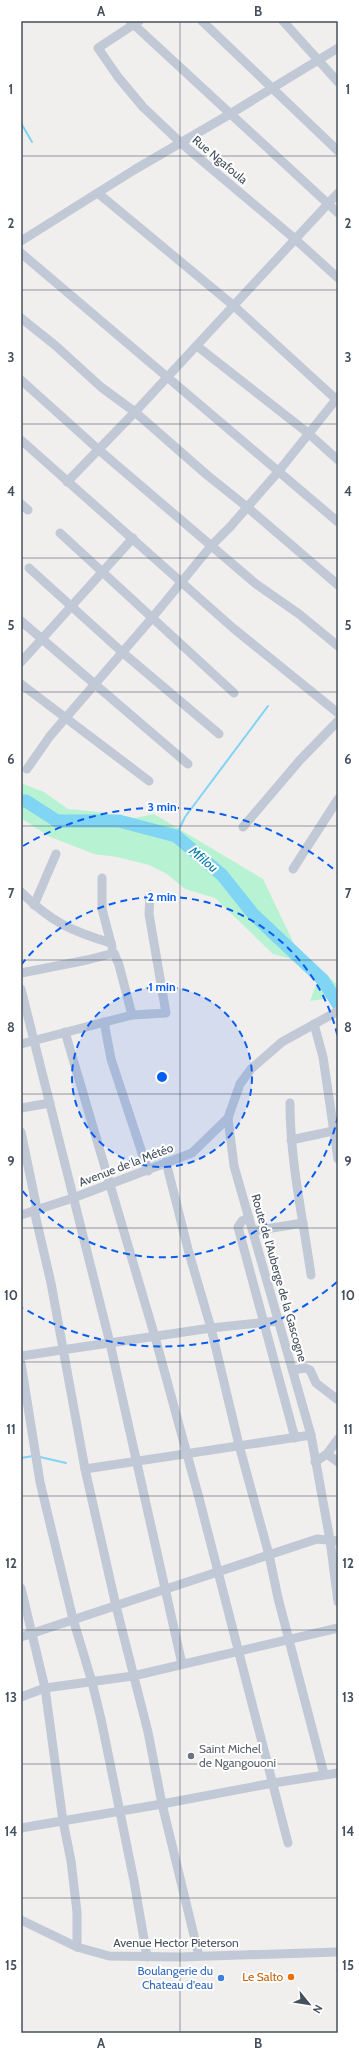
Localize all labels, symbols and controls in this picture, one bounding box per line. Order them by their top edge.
text: A [97,3,106,19]
text: B [254,3,262,19]
text: 1 [9,81,13,97]
text: 1 [346,81,350,97]
street label: Rue Ngafoula [190,132,251,187]
text: 2 [8,215,15,231]
text: 2 [345,215,352,231]
text: 3 [7,349,15,365]
text: 3 [344,349,352,365]
text: 4 [7,483,15,499]
text: 4 [344,483,352,499]
text: 5 [8,617,15,633]
text: 5 [345,617,352,633]
text: 6 [7,751,15,767]
text: 6 [344,751,352,767]
text: 3 min [147,799,177,814]
water label: Mfilou [186,842,222,876]
text: 7 [8,885,15,901]
text: 7 [345,885,352,901]
text: 2 min [148,889,176,904]
text: 1 min [148,979,176,994]
text: 8 [7,1019,15,1035]
text: 8 [344,1019,352,1035]
centre of rings [155,1070,169,1084]
street label: Avenue de la Météo [76,1139,176,1189]
text: 9 [7,1153,15,1169]
text: 9 [344,1153,352,1169]
street label: Route de l'Auberge de la Gascogne [248,1192,311,1363]
text: 10 [4,1287,18,1303]
text: 10 [341,1287,355,1303]
text: 11 [6,1421,16,1437]
text: 11 [343,1421,353,1437]
text: 12 [5,1555,17,1571]
text: 12 [342,1555,354,1571]
text: 13 [5,1689,17,1705]
text: 13 [342,1689,354,1705]
place label: Saint Michel de Ngangouoni [199,1741,276,1770]
marker: Saint Michel de Ngangouoni [186,1751,196,1761]
text: 14 [5,1823,17,1839]
text: 14 [342,1823,354,1839]
street label: Avenue Hector Pieterson [113,1935,239,1950]
text: 15 [5,1957,17,1973]
text: 15 [342,1957,354,1973]
place label: Boulangerie du Chateau d'eau [137,1963,213,1992]
place label: Le Salto [242,1969,283,1984]
marker: Le Salto [286,1972,296,1982]
marker: Boulangerie du Chateau d'eau [216,1973,226,1983]
north arrow [289,1984,329,2024]
text: N [310,2002,326,2016]
text: A [97,2035,106,2051]
text: B [254,2035,262,2051]

